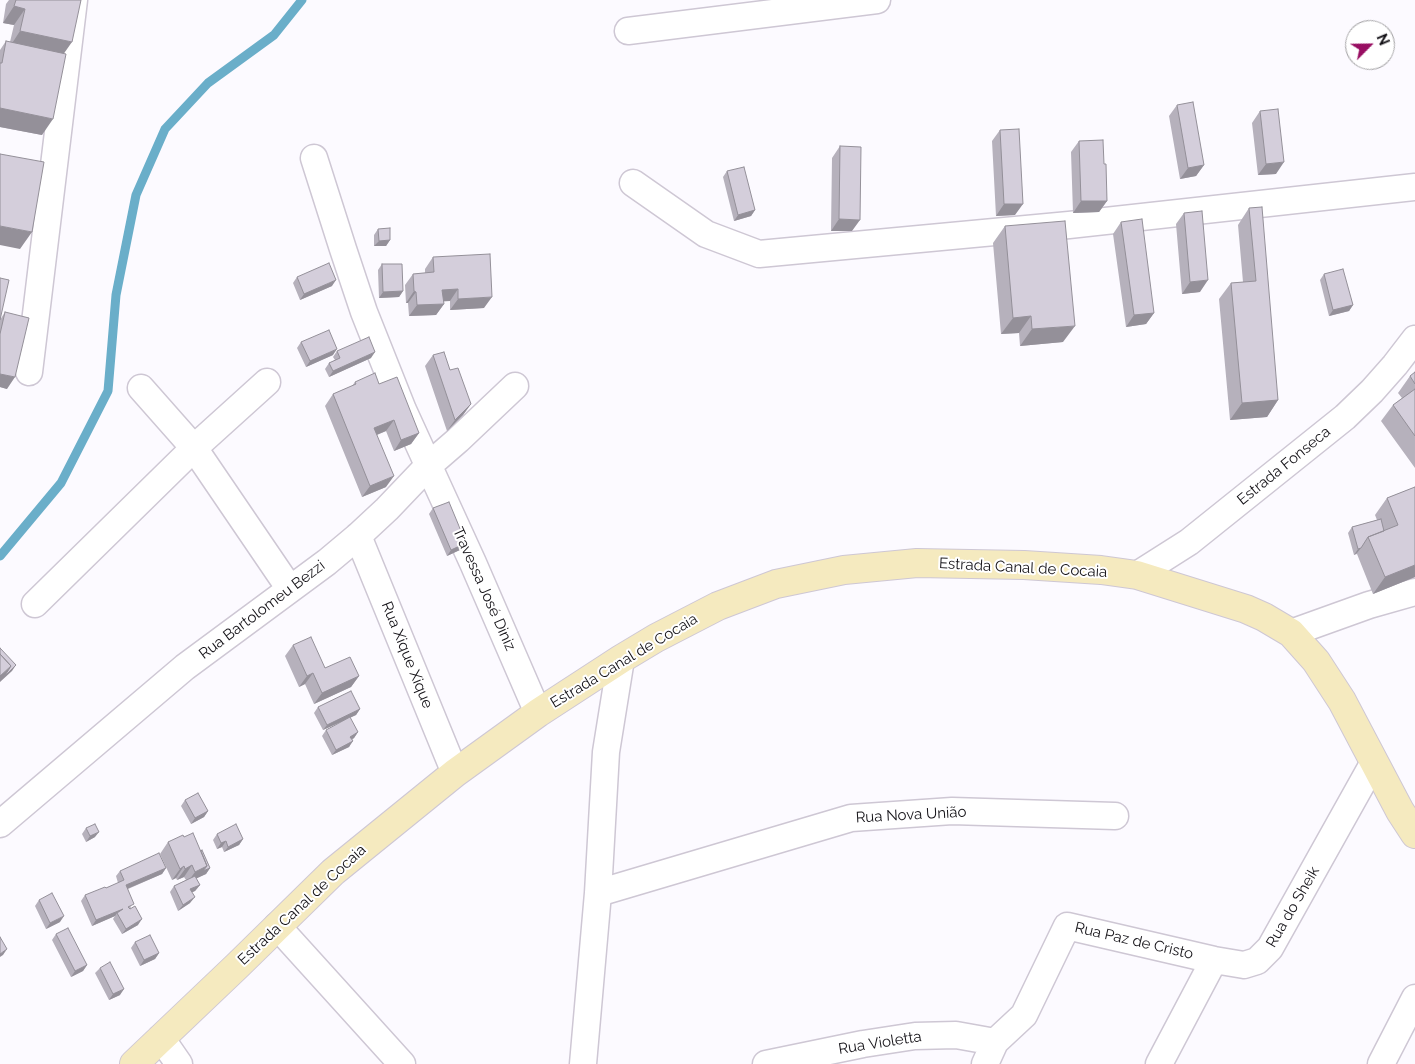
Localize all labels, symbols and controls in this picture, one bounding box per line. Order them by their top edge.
north arrow [1345,20,1395,70]
text: N [1373,31,1392,48]
street label: Estrada Fonseca [1234,423,1334,509]
street label: Travessa José Diniz [449,524,519,654]
street label: Estrada Canal de Cocaia [938,555,1108,581]
street label: Rua Bartolomeu Bezzi [196,557,328,663]
street label: Rua Xique Xique [377,599,437,711]
street label: Estrada Canal de Cocaia [547,610,701,712]
street label: Rua Nova União [855,803,967,827]
street label: Estrada Canal de Cocaia [234,841,370,969]
street label: Rua do Sheik [1263,863,1323,951]
street label: Rua Paz de Cristo [1073,919,1195,963]
street label: Rua Violetta [837,1028,923,1058]

